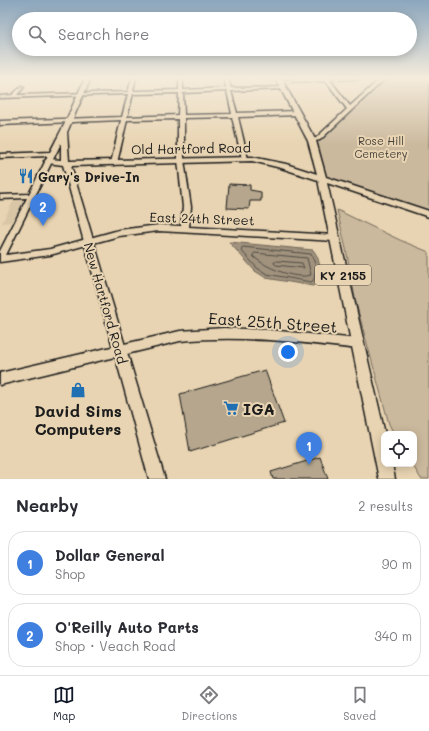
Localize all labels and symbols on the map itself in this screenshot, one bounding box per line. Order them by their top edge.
park label: Rose Hill Cemetery [354,133,408,161]
street label: Old Hartford Road [131,138,251,158]
restaurant icon: Gary's Drive-In [17,167,35,185]
place label: Gary's Drive-In [38,168,139,186]
pin: 2 [30,193,56,226]
street label: East 24th Street [149,208,255,228]
street label: New Hartford Road [81,240,131,366]
road number: KY 2155 [315,265,371,285]
street label: East 25th Street [208,307,338,337]
your location [278,342,298,362]
shop icon: David Sims Computers [69,381,87,399]
place label: IGA [243,398,275,419]
supermarket icon: IGA [222,399,240,417]
place label: David Sims Computers [34,400,122,439]
pin: 1 [296,432,322,465]

